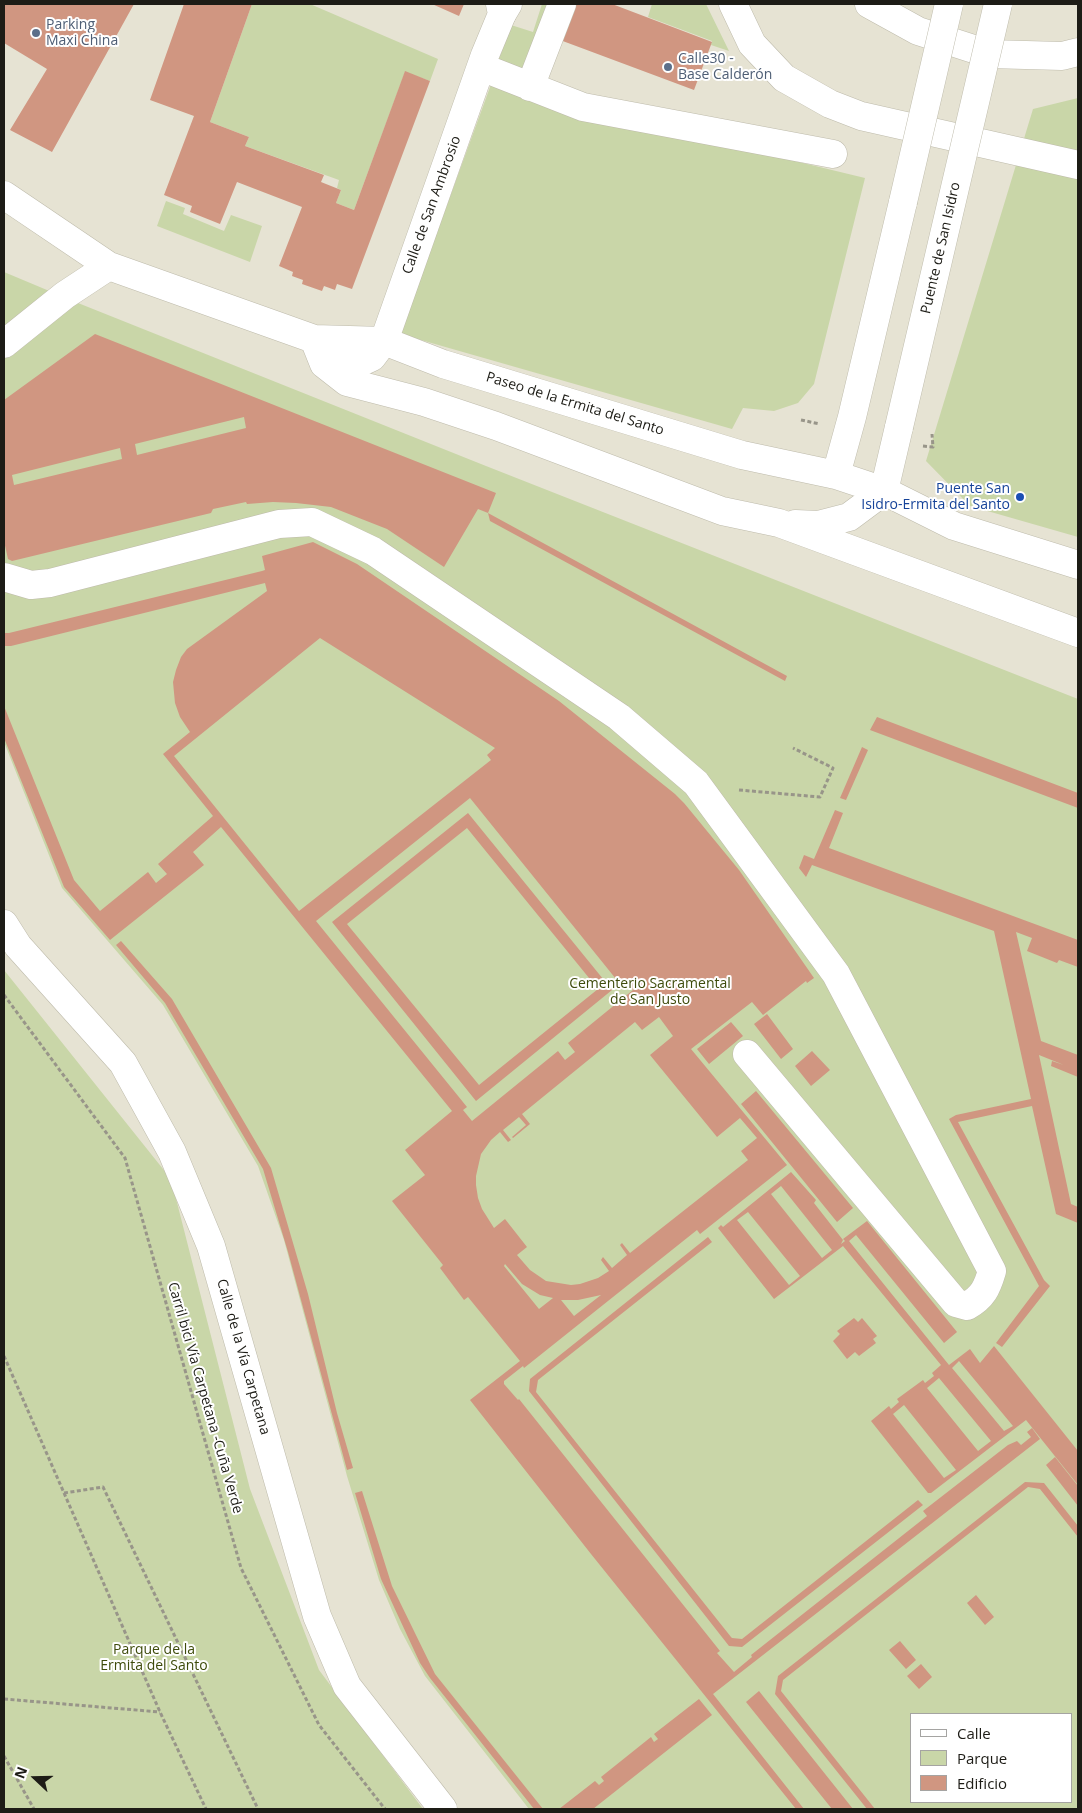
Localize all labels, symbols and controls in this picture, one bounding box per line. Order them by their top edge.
place label: Parking Maxi China [46,17,118,49]
marker: Parking Maxi China [30,27,42,39]
place label: Calle30 - Base Calderón [678,51,772,84]
marker: Calle30 - Base Calderón [662,61,674,73]
street label: Calle de San Ambrosio [399,134,465,276]
street label: Puente de San Isidro [918,181,964,315]
street label: Paseo de la Ermita del Santo [484,369,666,439]
place label: Puente San Isidro-Ermita del Santo [861,481,1010,514]
marker: Puente San Isidro-Ermita del Santo [1014,491,1026,503]
park label: Cementerio Sacramental de San Justo [569,976,731,1009]
street label: Calle de la Vía Carpetana [213,1277,273,1437]
street label: Carril bici Vía Carpetana -Cuña Verde [164,1280,246,1516]
park label: Parque de la Ermita del Santo [100,1642,208,1674]
legend [910,1713,1072,1803]
text: Calle [957,1723,991,1743]
text: Parque [957,1748,1007,1768]
north arrow [10,1753,60,1803]
text: N [10,1764,31,1781]
text: Edificio [957,1773,1007,1793]

